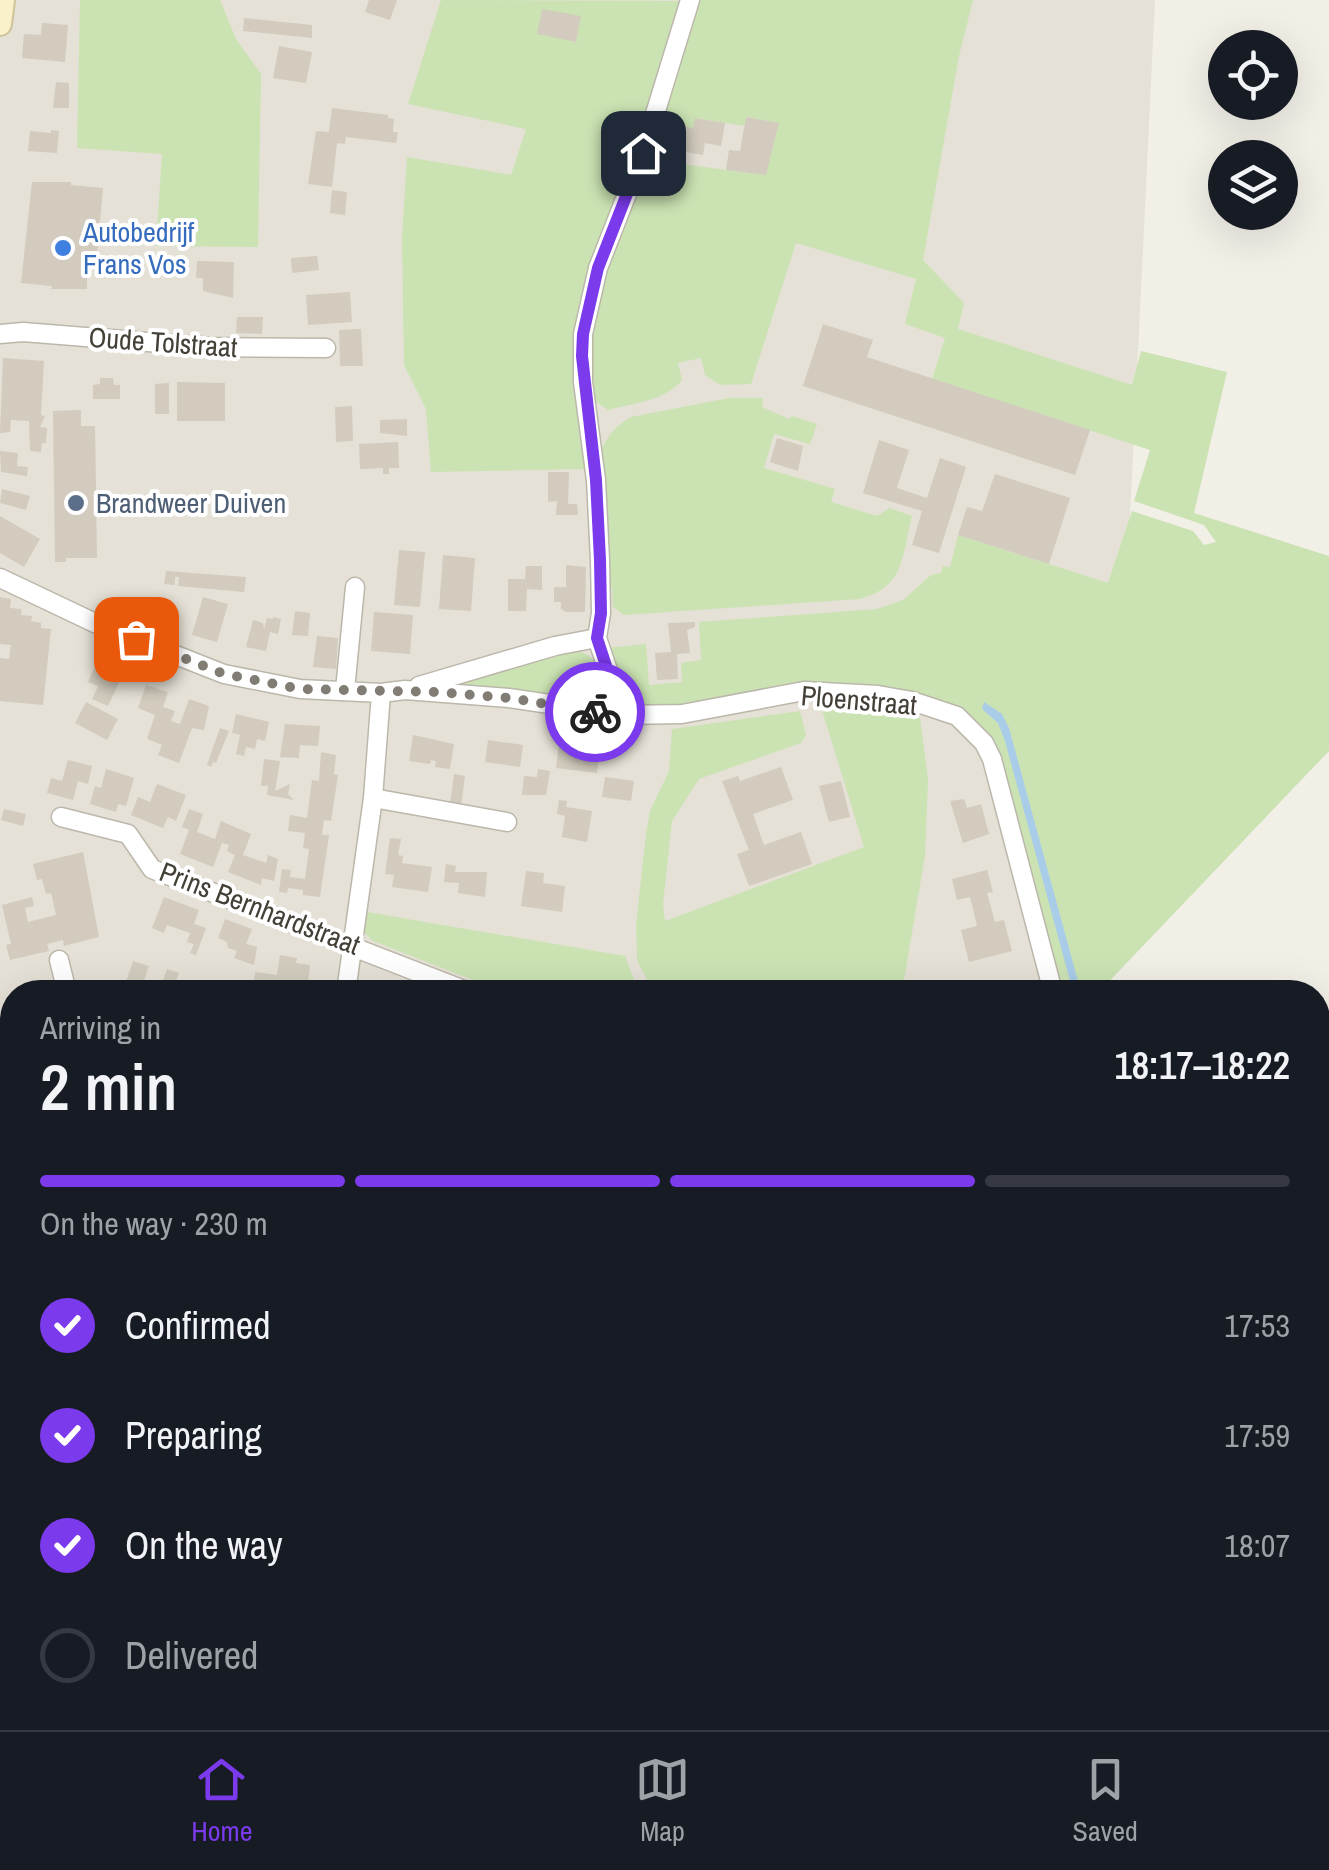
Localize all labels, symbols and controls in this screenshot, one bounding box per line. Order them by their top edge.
map controls [1208,30,1298,230]
button: locate [1208,30,1298,120]
pin [601,111,686,196]
icon: home [616,126,671,181]
button: layers [1208,140,1298,230]
place label: Autobedrijf Frans Vos [82,213,195,283]
marker: Autobedrijf Frans Vos [52,237,74,259]
street label: Oude Tolstraat [87,318,239,366]
place label: Brandweer Duiven [96,484,286,522]
marker: Brandweer Duiven [65,492,87,514]
pin [94,597,179,682]
icon: bag [109,612,164,667]
courier [545,662,645,762]
street label: Ploenstraat [799,676,919,724]
icon: bike [568,685,623,740]
street label: Prins Bernhardstraat [154,852,366,964]
text: Arriving in [40,1006,161,1049]
text: 18:17–18:22 [1114,1040,1290,1091]
text: 2 min [40,1043,177,1130]
text: On the way · 230 m [40,1202,268,1245]
icon: check [40,1298,95,1353]
text: Confirmed [125,1300,270,1351]
text: 17:53 [1224,1304,1290,1347]
icon: check [40,1408,95,1463]
text: Preparing [125,1410,262,1461]
text: 17:59 [1224,1414,1290,1457]
icon: check [40,1518,95,1573]
text: On the way [125,1520,283,1571]
text: 18:07 [1224,1524,1290,1567]
text: Delivered [125,1630,258,1681]
tab: Home [191,1752,253,1850]
tab: Map [635,1752,690,1850]
tab: Saved [1073,1752,1138,1850]

